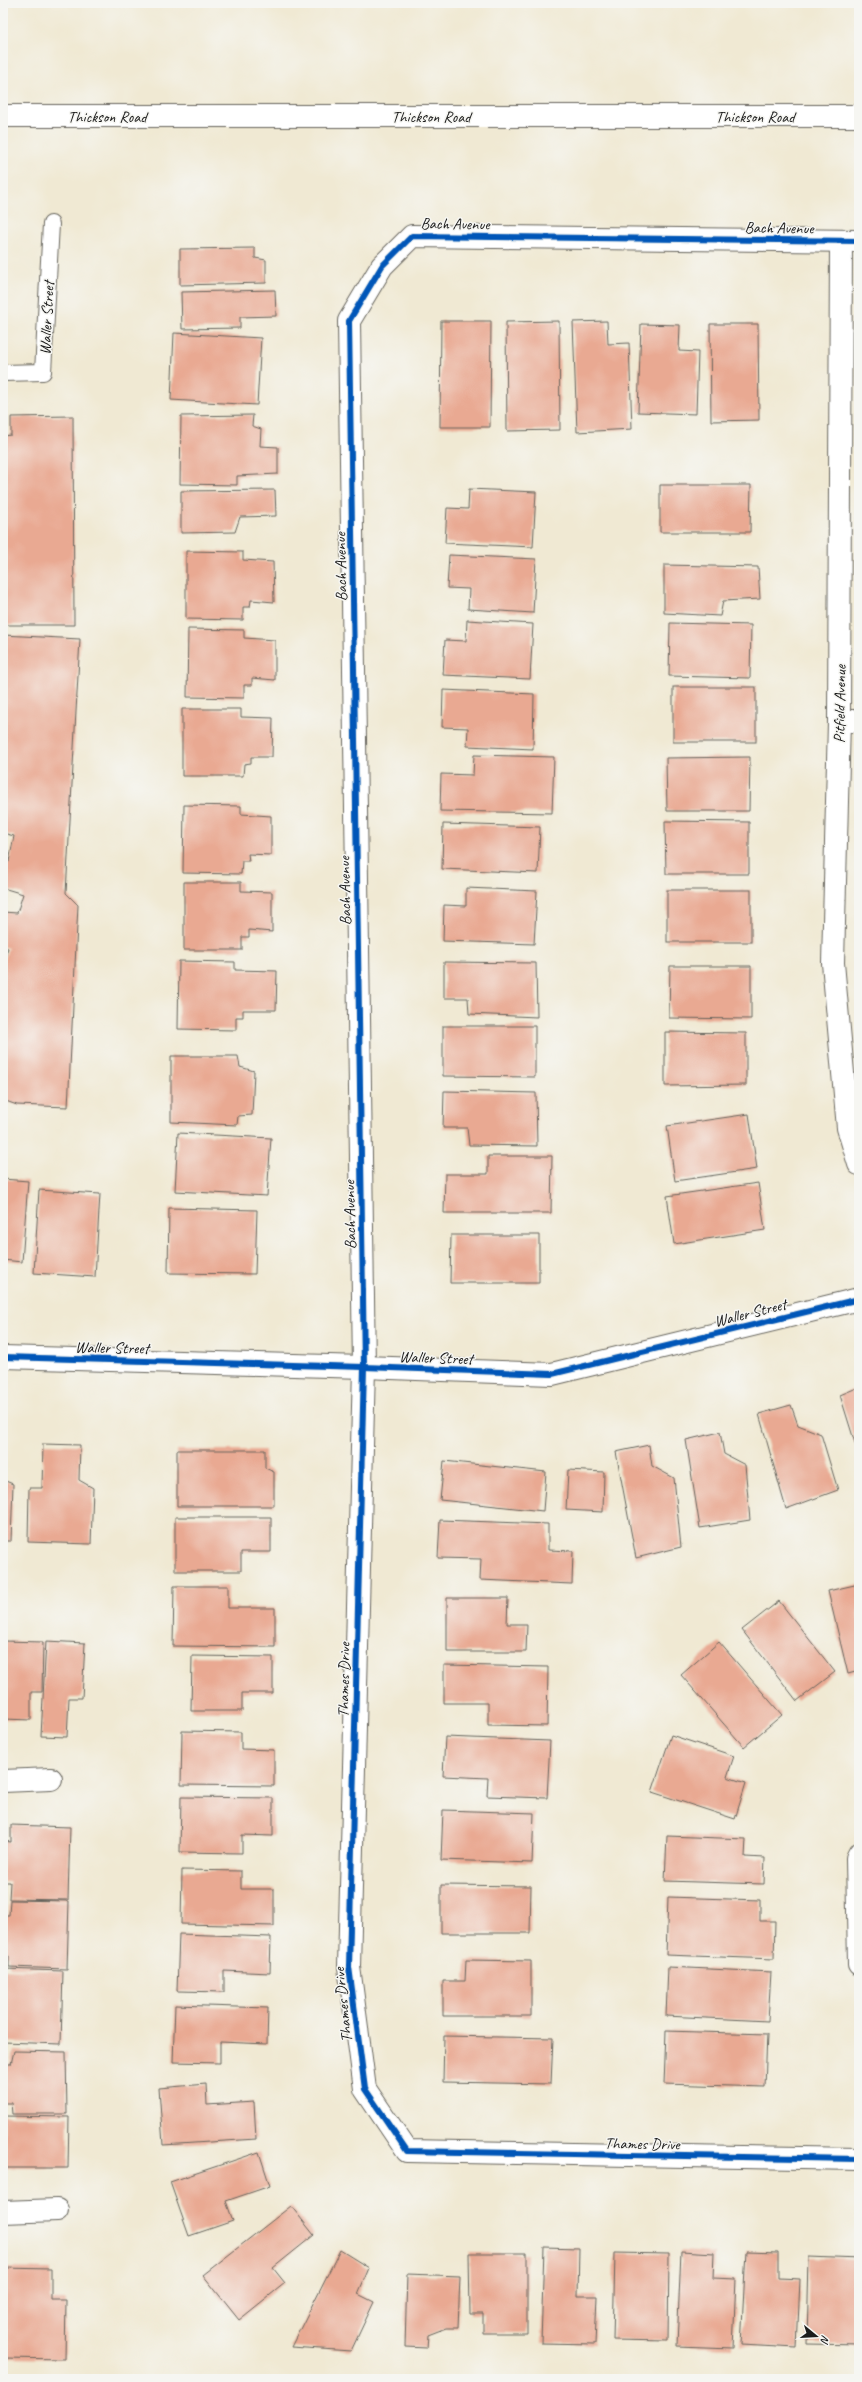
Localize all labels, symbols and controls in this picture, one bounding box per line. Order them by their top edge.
street label: Thickson Road [67,107,149,127]
street label: Thickson Road [391,107,473,127]
street label: Thickson Road [715,107,797,127]
street label: Bach Avenue [420,213,491,235]
street label: Bach Avenue [744,217,815,239]
street label: Waller Street [35,278,59,355]
street label: Bach Avenue [330,531,352,602]
street label: Pitfield Avenue [829,663,851,743]
street label: Bach Avenue [334,855,356,926]
street label: Bach Avenue [339,1179,361,1250]
street label: Waller Street [712,1294,791,1332]
street label: Waller Street [75,1337,152,1359]
street label: Waller Street [399,1347,476,1369]
street label: Thames Drive [333,1641,355,1718]
street label: Thames Drive [329,1965,357,2043]
street label: Thames Drive [604,2133,681,2155]
north arrow [796,2316,836,2356]
text: N [817,2334,833,2347]

